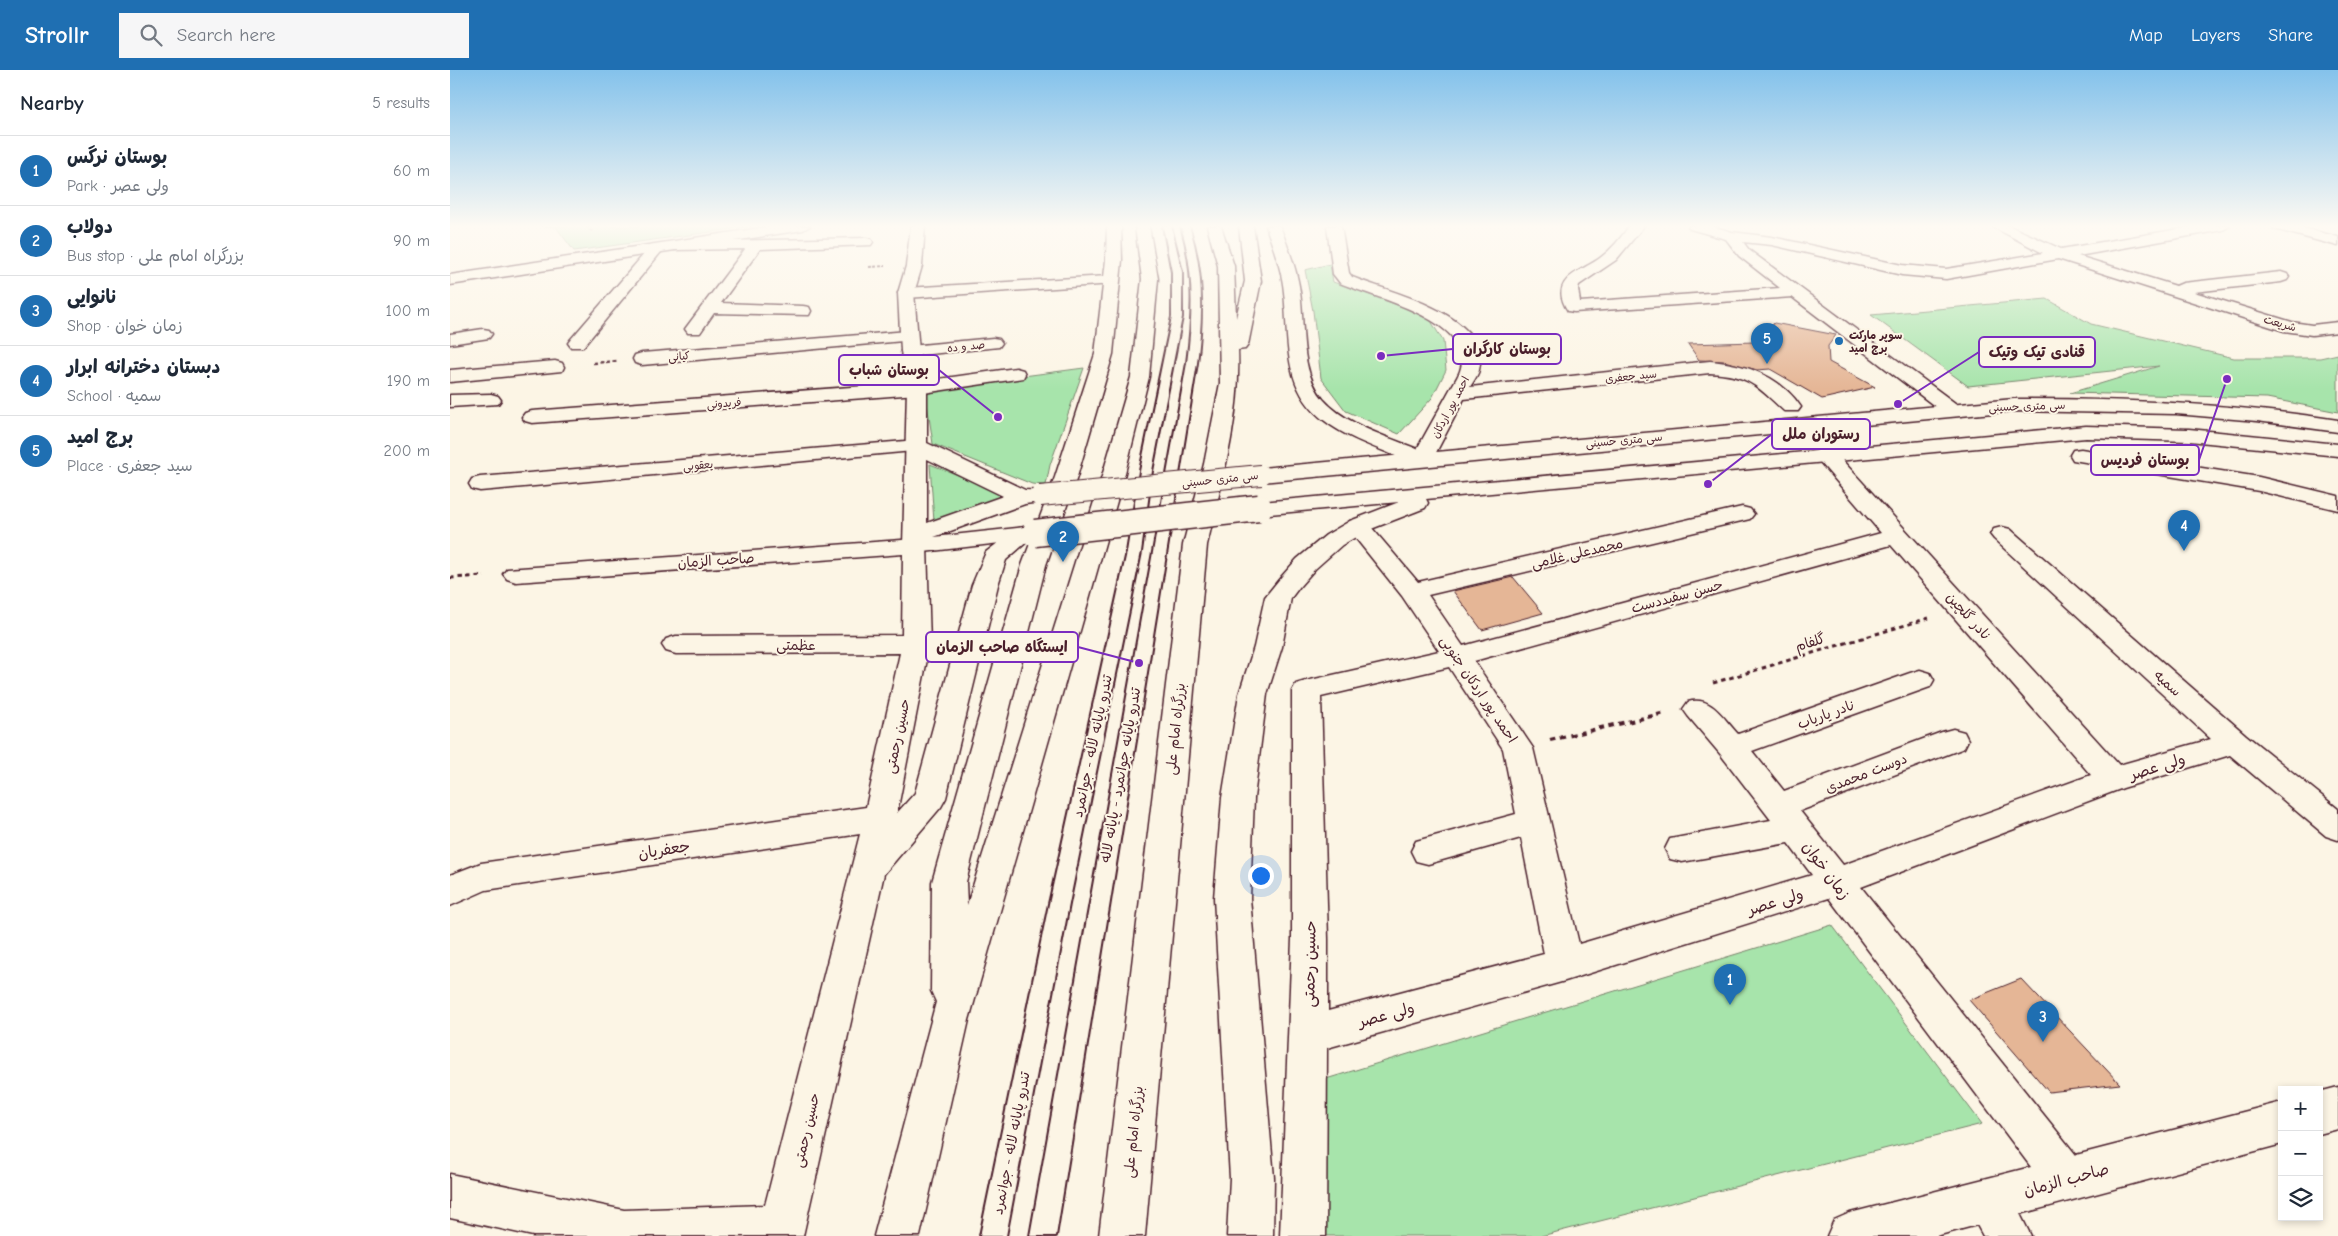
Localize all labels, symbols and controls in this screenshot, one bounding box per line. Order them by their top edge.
search box [119,13,469,58]
text: Strollr [25,21,89,49]
icon: search [137,21,165,49]
text: Search here [177,24,276,46]
text: Map [2129,25,2163,46]
text: Layers [2191,25,2240,46]
text: Share [2268,25,2313,46]
text: Nearby [20,91,84,115]
text: 5 results [372,94,430,112]
text: بوستان نرگس [67,146,167,168]
text: 1 [33,162,39,180]
text: 60 m [393,162,430,180]
text: Park · ولی عصر [67,177,169,195]
text: دولاب [67,216,113,238]
text: 2 [32,232,40,250]
text: 90 m [393,232,430,250]
text: Bus stop · بزرگراه امام علی [67,247,244,265]
text: نانوایی [67,286,118,308]
text: 3 [32,302,40,320]
text: 100 m [386,302,430,320]
street label: شریعت [2262,313,2298,334]
text: Shop · زمان خوان [67,317,183,335]
pin: 5 [1751,323,1783,364]
place label: سوپر مارکت برج امید [1849,329,1902,355]
callout: بوستان کارگران [1453,334,1561,364]
marker: سوپر مارکت برج امید [1833,335,1845,347]
callout: قنادی تیک وتیک [1979,337,2095,367]
street label: صد و ده [946,338,986,355]
text: بوستان کارگران [1463,339,1551,359]
text: قنادی تیک وتیک [1989,343,2085,361]
street label: کیانی [668,349,691,365]
callout: بوستان شباب [839,355,939,385]
text: دبستان دخترانه ابرار [67,356,220,378]
text: بوستان شباب [849,361,929,380]
street label: سید جعفری [1604,367,1658,386]
text: 4 [32,372,40,390]
text: 190 m [387,372,430,390]
street label: احمد پور اردکان [1429,374,1473,441]
text: School · سمیه [67,387,161,405]
street label: فریدونی [706,396,742,412]
street label: سی متری حسینی [1988,399,2066,415]
callout: رستوران ملل [1772,419,1870,449]
text: رستوران ملل [1782,425,1860,444]
text: برج امید [67,426,133,448]
street label: سی متری حسینی [1585,431,1663,451]
text: 5 [32,442,40,460]
text: 200 m [384,442,430,460]
callout: بوستان فردیس [2091,445,2199,475]
text: بوستان فردیس [2101,451,2189,470]
text: Place · سید جعفری [67,457,193,475]
street label: یعقوبی [682,458,714,474]
street label: سی متری حسینی [1181,469,1259,491]
pin: 4 [2168,510,2200,551]
pin: 2 [1047,521,1079,562]
street label: محمدعلی غلامی [1530,535,1625,572]
street label: صاحب الزمان [677,549,755,572]
street label: حسن سفیددست [1629,576,1725,617]
street label: نادر گلچین [1942,589,1995,645]
street label: گلفام [1793,630,1828,657]
callout: ایستگاه صاحب الزمان [926,632,1078,662]
street label: احمد پور اردکان جنوبی [1436,632,1521,747]
street label: عظمتی [776,637,816,654]
text: ایستگاه صاحب الزمان [936,637,1068,656]
street label: سمیه [2150,667,2185,700]
street label: تندرو پایانه لاله - جوانمرد [1069,672,1117,819]
street label: بزرگراه امام علی [1162,682,1191,776]
street label: تندرو پایانه جوانمرد - پایانه لاله [1097,685,1145,864]
street label: نادر یاریاب [1795,696,1857,733]
street label: حسین رحمتی [881,697,914,775]
street label: دوست محمدی [1823,750,1910,797]
street label: ولی عصر [2125,750,2188,786]
street label: جعفریان [637,837,692,863]
street label: زمان خوان [1798,838,1854,904]
your location [1248,863,1274,889]
street label: ولی عصر [1743,885,1806,921]
street label: حسین رحمتی [1300,920,1321,1008]
pin: 1 [1714,964,1746,1005]
street label: ولی عصر [1354,999,1417,1033]
pin: 3 [2027,1001,2059,1042]
street label: تندرو پایانه لاله - جوانمرد [989,1069,1035,1216]
street label: بزرگراه امام علی [1120,1085,1149,1179]
map controls [2278,1086,2323,1221]
button: + [2278,1086,2323,1131]
street label: حسین رحمتی [790,1091,823,1169]
button: − [2278,1131,2323,1176]
street label: صاحب الزمان [2021,1160,2111,1200]
button: layers [2278,1176,2323,1221]

